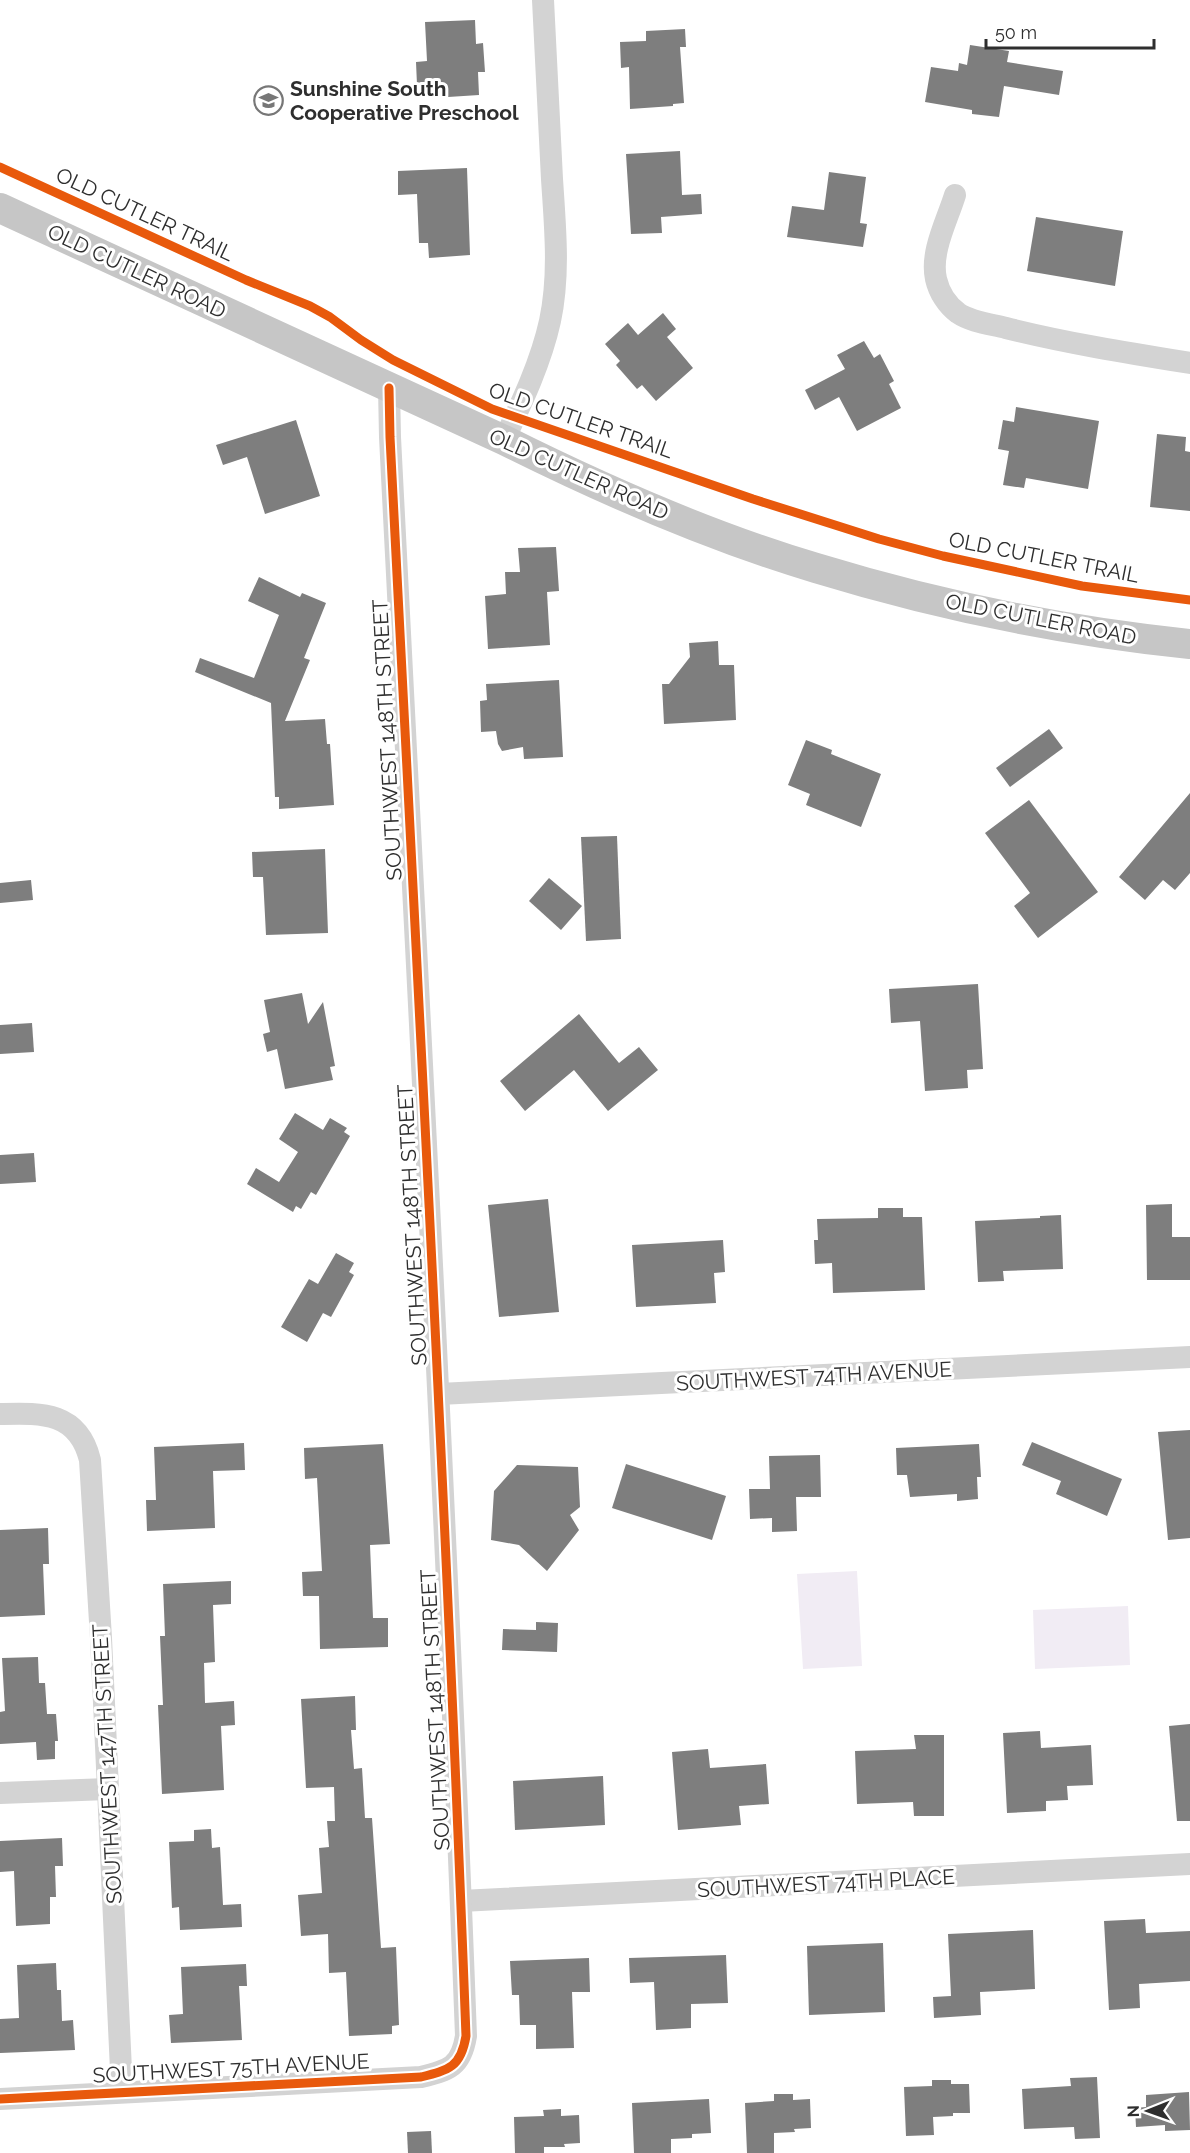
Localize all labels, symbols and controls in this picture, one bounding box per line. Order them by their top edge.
scale bar [986,12,1154,50]
text: 50 m [995,22,1037,43]
place label: Sunshine South Cooperative Preschool [290,76,519,125]
school or university icon: Sunshine South Cooperative Preschool [253,84,285,116]
street label: OLD CUTLER TRAIL [52,162,238,266]
street label: OLD CUTLER ROAD [44,219,230,323]
street label: OLD CUTLER TRAIL [486,377,676,463]
street label: OLD CUTLER ROAD [485,423,673,525]
street label: OLD CUTLER TRAIL [947,526,1141,588]
street label: OLD CUTLER ROAD [944,588,1138,650]
street label: SOUTHWEST 148TH STREET [367,598,407,881]
street label: SOUTHWEST 148TH STREET [392,1083,432,1366]
street label: SOUTHWEST 74TH AVENUE [675,1356,953,1396]
street label: SOUTHWEST 148TH STREET [415,1568,455,1851]
street label: SOUTHWEST 147TH STREET [87,1623,127,1905]
street label: SOUTHWEST 74TH PLACE [697,1864,955,1902]
street label: SOUTHWEST 75TH AVENUE [92,2048,370,2088]
north arrow [1118,2081,1178,2141]
text: N [1124,2105,1143,2118]

